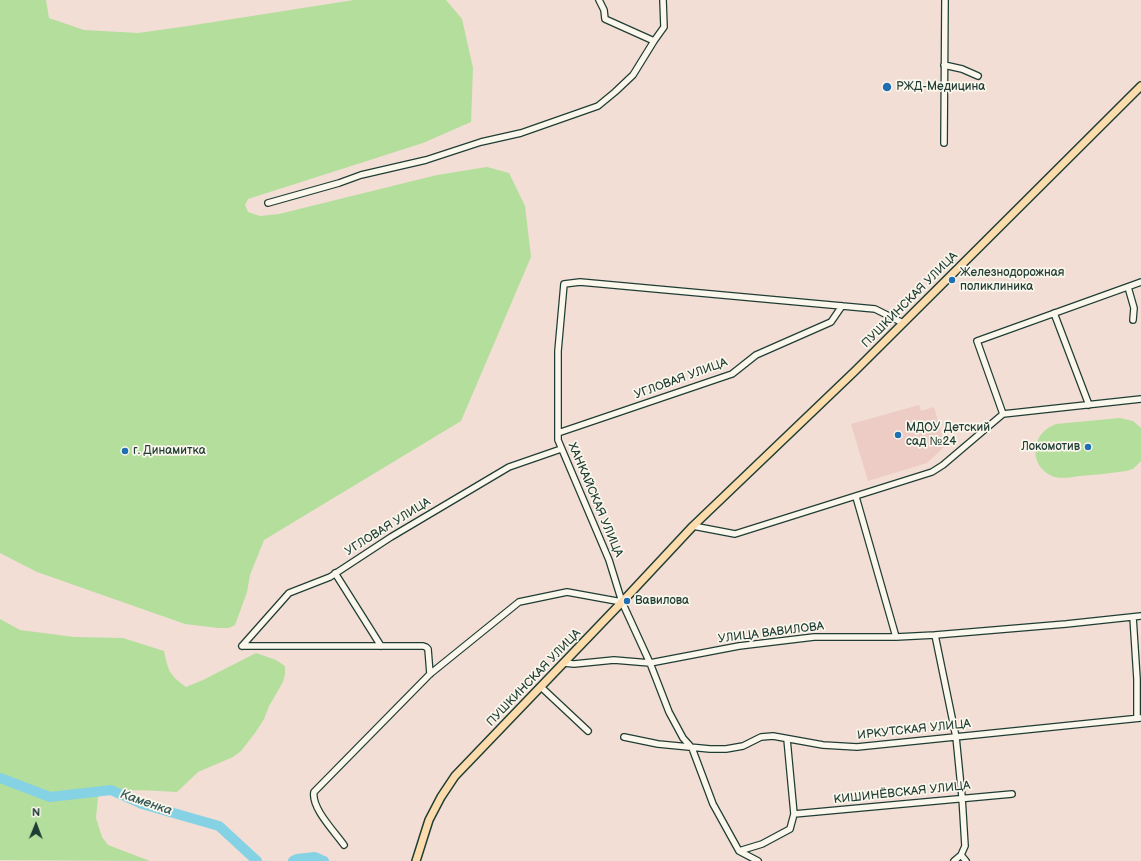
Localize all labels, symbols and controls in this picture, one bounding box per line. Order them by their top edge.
place label: РЖД-Медицина [896,80,985,94]
marker: РЖД-Медицина [881,81,893,93]
street label: ПУШКИНСКАЯ УЛИЦА [859,249,961,351]
place label: Железнодорожная поликлиника [960,266,1064,294]
marker: Железнодорожная поликлиника [947,275,957,285]
street label: УГЛОВАЯ УЛИЦА [632,355,730,403]
place label: МДОУ Детский сад №24 [906,421,990,449]
marker: МДОУ Детский сад №24 [893,430,903,440]
place label: Локомотив [1021,440,1080,454]
street label: ХАНКАЙСКАЯ УЛИЦА [564,441,626,559]
marker: Локомотив [1083,442,1093,452]
place label: г. Динамитка [133,444,206,458]
marker: г. Динамитка [120,446,130,456]
street label: УГЛОВАЯ УЛИЦА [343,495,433,559]
place label: Вавилова [635,594,689,608]
marker: Вавилова [622,596,632,606]
street label: УЛИЦА ВАВИЛОВА [717,619,825,647]
street label: ПУШКИНСКАЯ УЛИЦА [484,626,584,730]
street label: ИРКУТСКАЯ УЛИЦА [857,717,971,743]
street label: КИШИНЁВСКАЯ УЛИЦА [833,779,971,807]
water label: Каменка [118,787,174,819]
north arrow [16,805,56,845]
text: N [32,806,40,819]

